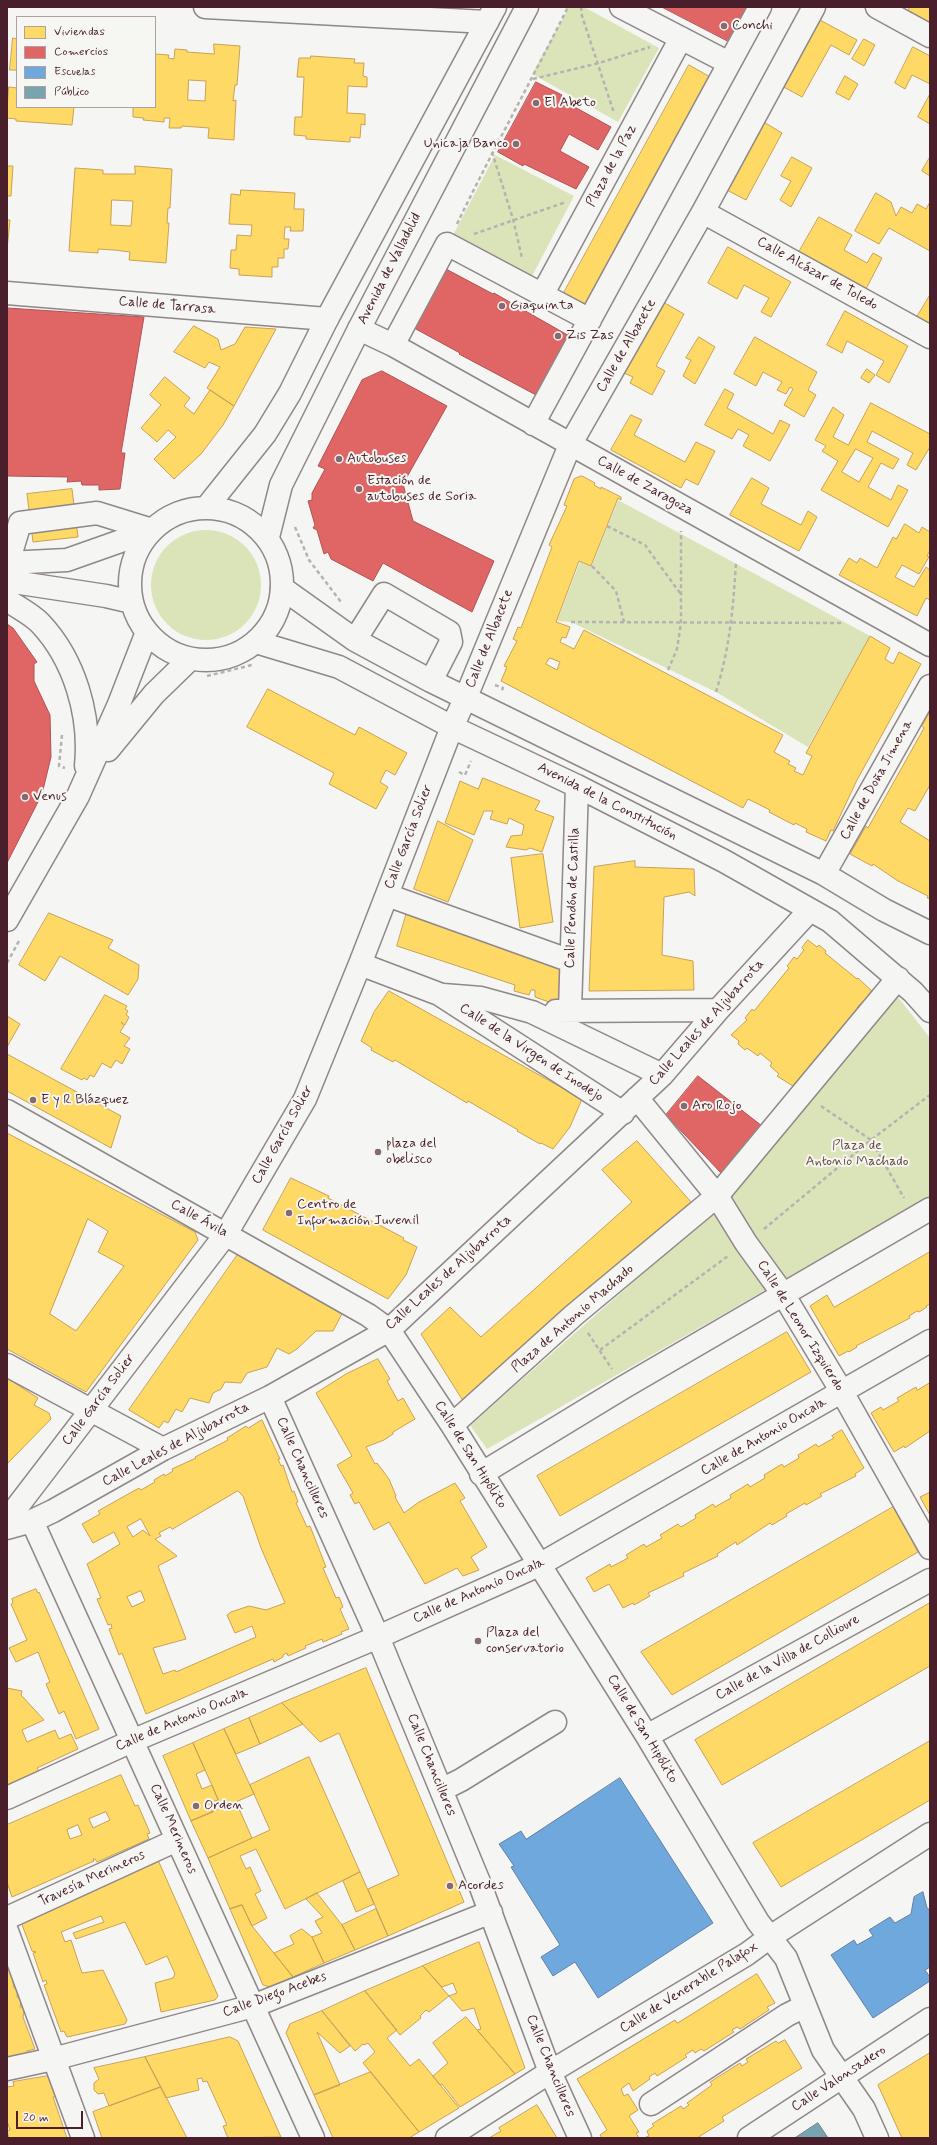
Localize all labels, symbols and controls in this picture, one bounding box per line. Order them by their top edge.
legend [16,16,156,108]
place label: Conchi [732,18,773,34]
marker: Conchi [719,21,729,31]
text: Viviendas [54,24,105,40]
text: Comercios [54,44,108,60]
text: Escuelas [54,64,96,80]
text: Público [54,84,89,100]
place label: El Abeto [544,95,596,111]
marker: El Abeto [531,98,541,108]
street label: Plaza de la Paz [583,122,641,210]
place label: Unicaja Banco [424,136,508,152]
marker: Unicaja Banco [511,139,521,149]
street label: Avenida de Valladolid [355,210,425,328]
street label: Calle Alcázar de Toledo [753,234,881,314]
street label: Calle de Tarrasa [118,293,216,319]
street label: Calle de Albacete [593,296,661,396]
place label: Giaquinta [510,298,573,314]
marker: Giaquinta [497,301,507,311]
place label: Zis Zas [566,328,614,344]
marker: Zis Zas [553,331,563,341]
place label: Autobuses [347,451,406,467]
street label: Calle de Zaragoza [594,453,696,519]
marker: Autobuses [334,454,344,464]
place label: Estación de autobuses de Soria [367,473,477,506]
marker: Estación de autobuses de Soria [354,484,364,494]
street label: Calle de Albacete [463,587,517,691]
street label: Calle de Doña Jimena [837,717,917,843]
street label: Avenida de la Constitución [534,759,680,845]
street label: Calle García Solier [381,782,437,892]
place label: Venus [33,789,67,805]
marker: Venus [20,792,30,802]
street label: Calle Pendón de Castilla [562,827,584,969]
street label: Calle Leales de Aljubarrota [646,956,768,1090]
street label: Calle de la Virgen de Inodejo [456,1000,606,1106]
street label: Calle García Solier [249,1083,317,1187]
place label: E y R Blázquez [41,1092,129,1108]
marker: E y R Blázquez [28,1095,38,1105]
place label: Aro Rojo [692,1098,741,1114]
marker: Aro Rojo [679,1101,689,1111]
place label: plaza del obelisco [386,1136,436,1168]
park label: Plaza de Antonio Machado [806,1138,908,1170]
marker: plaza del obelisco [373,1147,383,1157]
street label: Calle Ávila [167,1196,231,1242]
place label: Centro de Información Juvenil [297,1197,419,1230]
marker: Centro de Información Juvenil [284,1208,294,1218]
street label: Calle Leales de Aljubarrota [382,1212,516,1334]
street label: Calle de Leonor Izquierdo [753,1258,847,1394]
street label: Plaza de Antonio Machado [508,1261,638,1377]
street label: Calle García Solier [59,1351,139,1449]
street label: Calle de Antonio Oncala [698,1394,830,1480]
street label: Calle de San Hipólito [430,1398,510,1512]
street label: Calle Leales de Aljubarrota [100,1399,252,1491]
street label: Calle Chancilleres [272,1415,332,1521]
street label: Calle de Antonio Oncala [411,1554,547,1628]
street label: Calle de la Villa de Collioure [713,1611,863,1705]
place label: Plaza del conservatorio [486,1625,564,1658]
marker: Plaza del conservatorio [473,1636,483,1646]
street label: Calle de San Hipólito [603,1672,681,1786]
street label: Calle de Antonio Oncala [113,1684,251,1756]
street label: Calle Chancilleres [403,1711,459,1819]
street label: Calle Merineros [146,1781,200,1877]
place label: Orden [204,1798,243,1814]
marker: Orden [191,1801,201,1811]
street label: Travesía Merineros [36,1847,148,1911]
place label: Acordes [458,1878,504,1894]
marker: Acordes [445,1881,455,1891]
street label: Calle de Venerable Palafox [617,1939,761,2037]
street label: Calle Diego Acebes [221,1968,329,2022]
street label: Calle Chancilleres [522,2012,578,2120]
street label: Calle Valonsadero [789,2042,889,2116]
scale bar [18,2103,85,2129]
text: 20 m [23,2110,49,2126]

